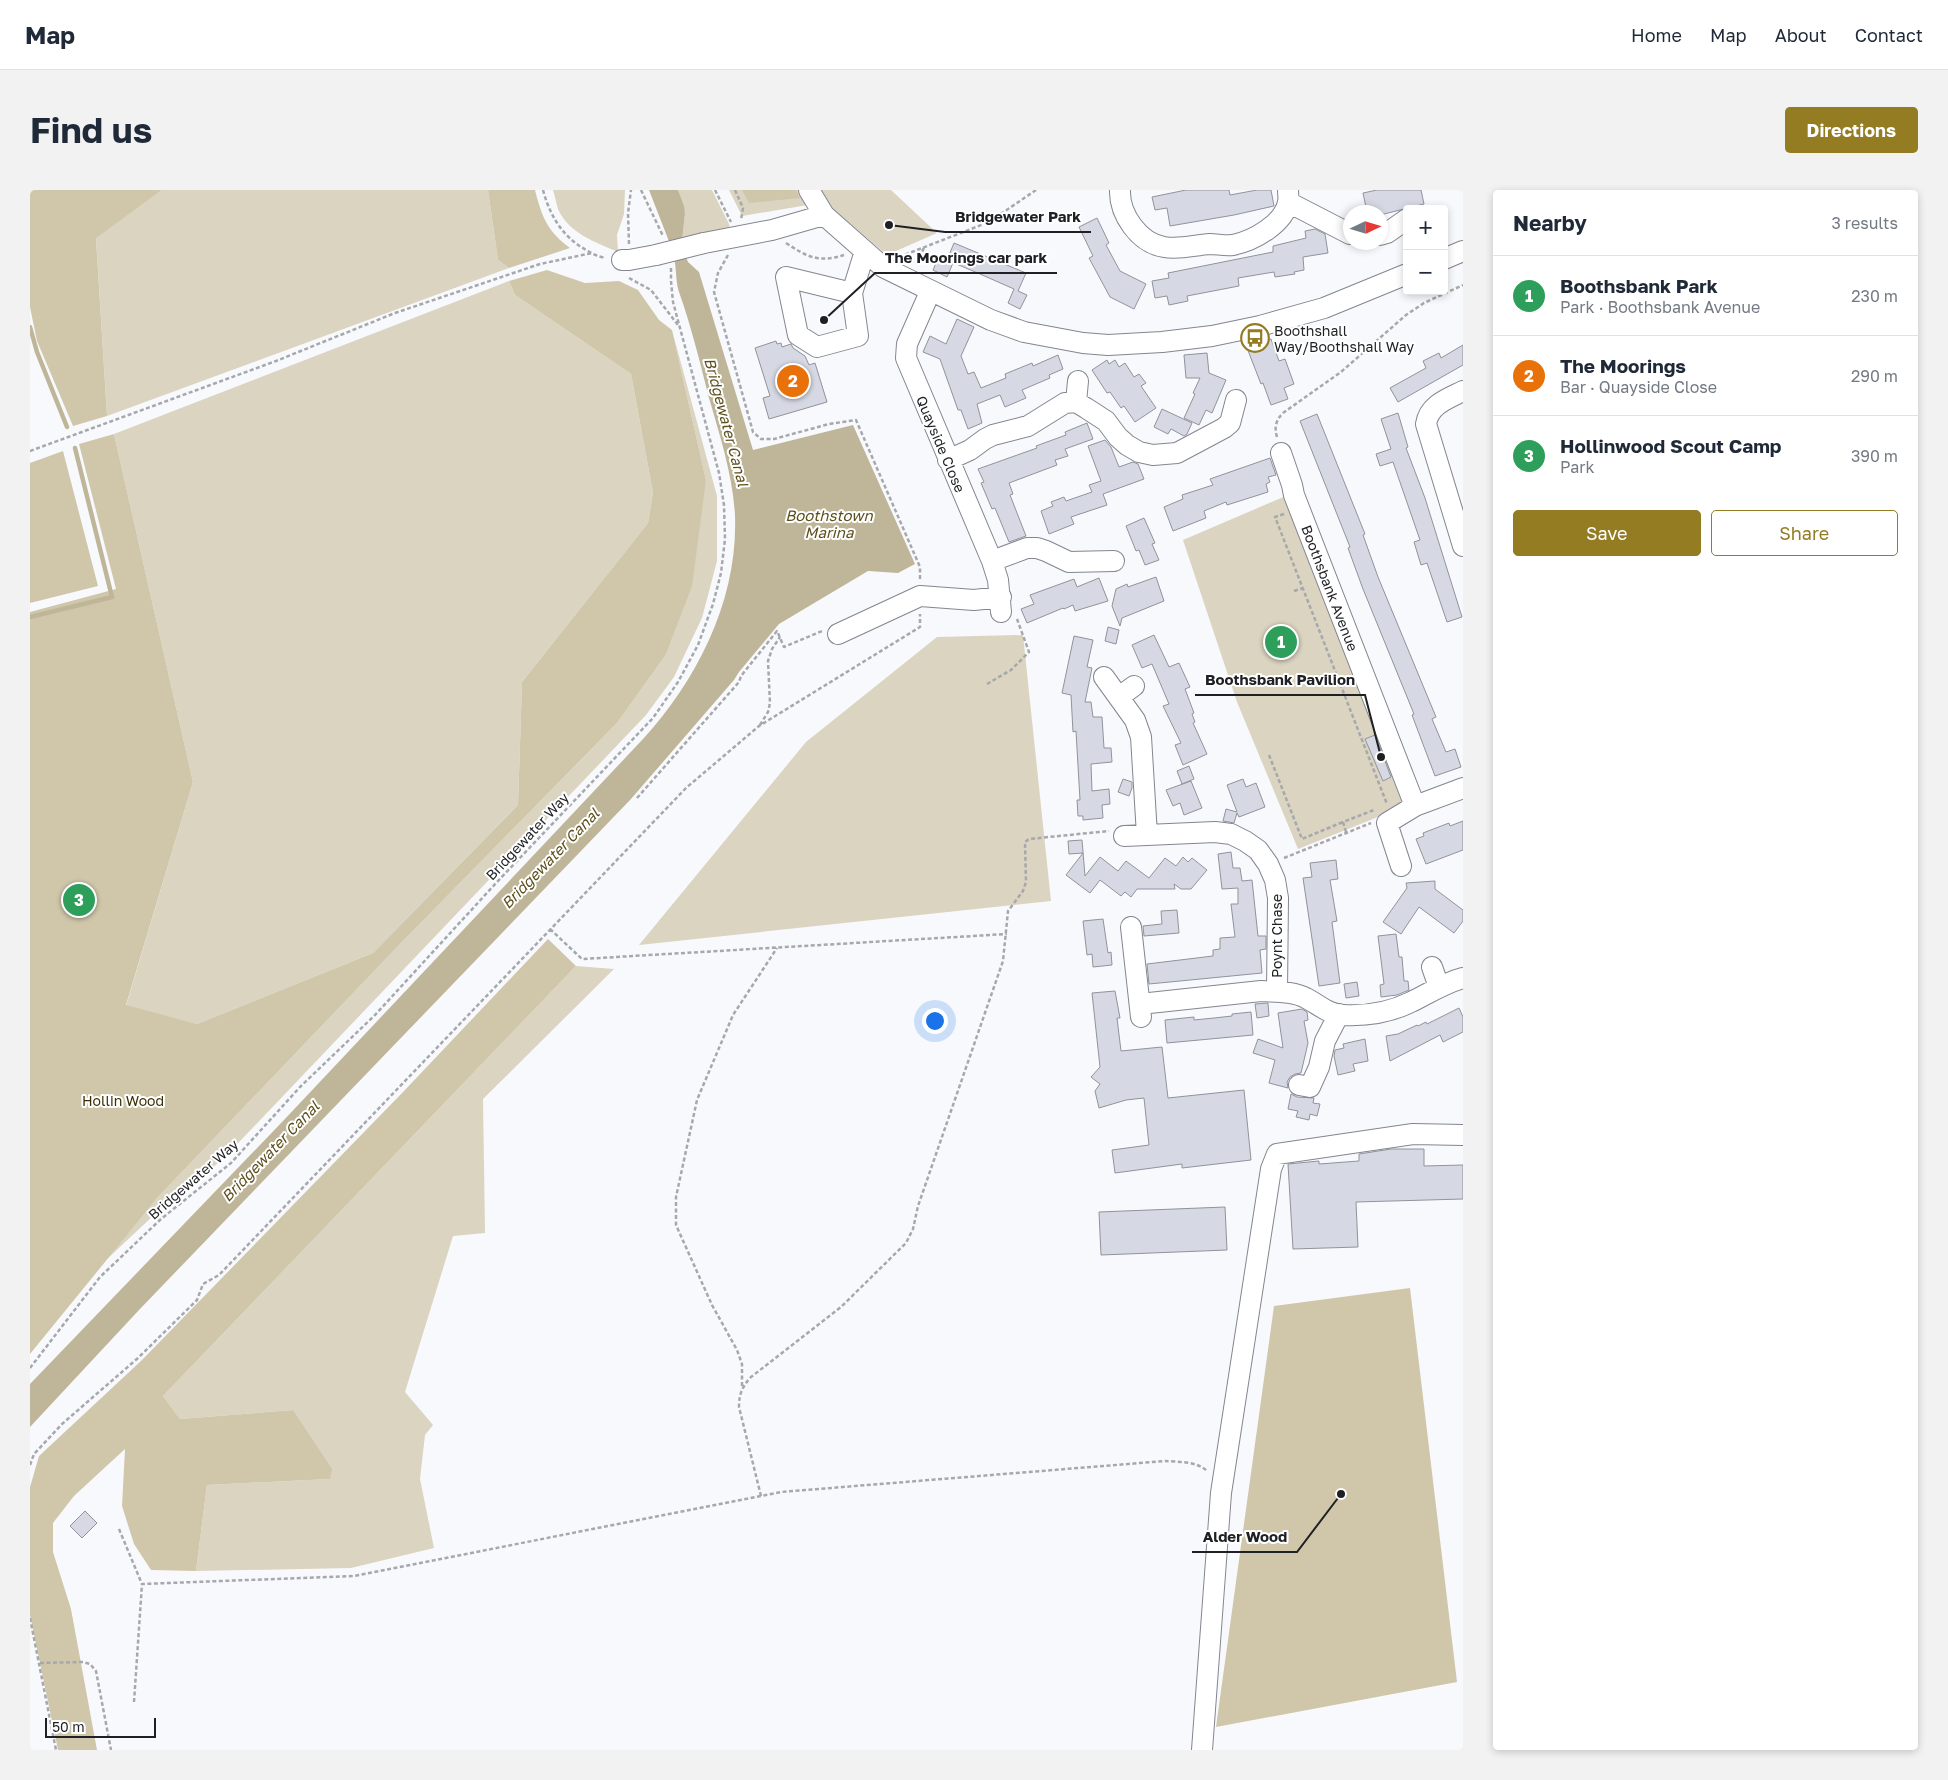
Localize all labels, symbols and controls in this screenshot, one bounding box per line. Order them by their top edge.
text: Map [25,20,75,49]
text: Home [1631,24,1682,46]
text: Map [1710,24,1747,46]
text: About [1775,24,1827,46]
text: Contact [1855,24,1923,46]
button: Directions [1785,107,1918,153]
text: Find us [30,109,152,151]
callout: Bridgewater Park [945,202,1091,232]
north arrow [1343,205,1388,250]
map controls [1403,205,1448,295]
button: + [1403,205,1448,250]
text: Bridgewater Park [955,207,1081,225]
text: Nearby [1513,210,1587,236]
text: 3 results [1831,213,1898,233]
callout: The Moorings car park [875,243,1057,273]
text: The Moorings car park [885,248,1048,266]
button: − [1403,250,1448,295]
text: Boothsbank Park [1560,274,1718,297]
text: 1 [1525,286,1533,306]
text: 230 m [1851,286,1898,306]
text: Park · Boothsbank Avenue [1560,297,1760,317]
place label: Boothshall Way/Boothshall Way [1274,322,1414,355]
bus stop icon: Boothshall Way/Boothshall Way [1240,323,1270,353]
text: The Moorings [1560,354,1686,377]
water label: Bridgewater Canal [700,356,753,490]
pin: 2 [777,362,809,400]
text: 2 [1524,366,1534,386]
text: 290 m [1851,366,1898,386]
text: Bar · Quayside Close [1560,377,1717,397]
street label: Quayside Close [913,393,969,495]
text: Hollinwood Scout Camp [1560,434,1782,457]
text: 3 [1524,446,1534,466]
text: 390 m [1851,446,1898,466]
text: Park [1560,457,1595,477]
water label: Boothstown Marina [785,506,873,541]
button: Save [1513,510,1701,556]
button: Share [1711,510,1898,556]
street label: Boothsbank Avenue [1298,523,1362,653]
pin: 1 [1265,623,1297,661]
callout: Boothsbank Pavilion [1195,665,1365,695]
text: Boothsbank Pavilion [1205,670,1355,688]
street label: Bridgewater Way [482,789,572,883]
water label: Bridgewater Canal [497,803,604,913]
pin: 3 [63,881,95,919]
street label: Poynt Chase [1268,894,1285,978]
your location [922,1008,948,1034]
park label: Hollin Wood [82,1092,164,1109]
water label: Bridgewater Canal [217,1096,324,1206]
street label: Bridgewater Way [145,1135,242,1223]
callout: Alder Wood [1192,1522,1297,1552]
text: Alder Wood [1203,1527,1287,1545]
scale bar [45,1715,156,1738]
text: 50 m [52,1718,85,1735]

